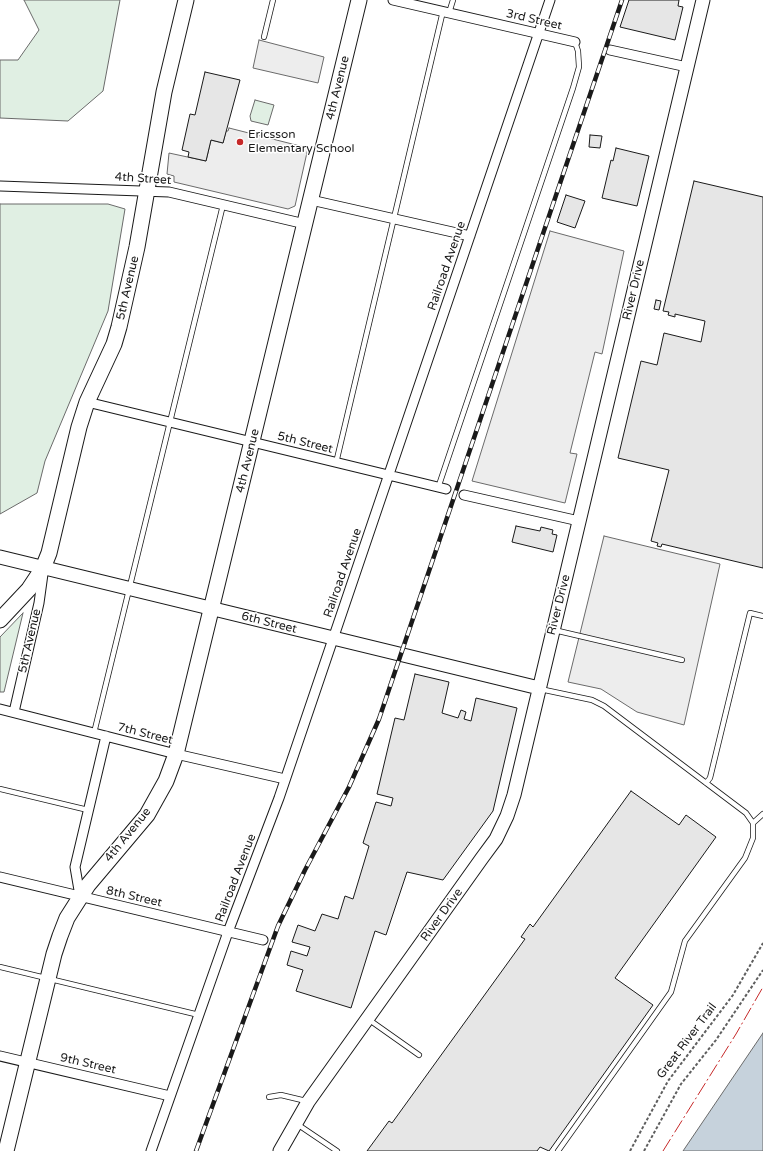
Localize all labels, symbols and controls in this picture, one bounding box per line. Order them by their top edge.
street label: 3rd Street [505,7,563,33]
street label: 4th Avenue [323,54,353,122]
place label: Ericsson Elementary School [248,128,355,156]
marker: Ericsson Elementary School [235,137,245,147]
street label: 4th Street [114,170,172,188]
street label: Railroad Avenue [425,220,469,312]
street label: 5th Avenue [114,254,142,322]
street label: River Drive [620,258,648,322]
street label: 4th Avenue [233,427,263,495]
street label: 5th Street [276,429,334,457]
street label: Railroad Avenue [321,527,365,619]
street label: River Drive [545,573,573,637]
street label: 5th Avenue [16,607,44,675]
street label: 6th Street [240,609,298,637]
street label: 7th Street [116,720,174,748]
street label: 4th Avenue [102,805,154,865]
street label: Railroad Avenue [213,832,259,924]
street label: 8th Street [105,884,163,910]
street label: River Drive [418,886,466,944]
street label: Great River Trail [654,1000,720,1082]
street label: 9th Street [59,1051,117,1077]

